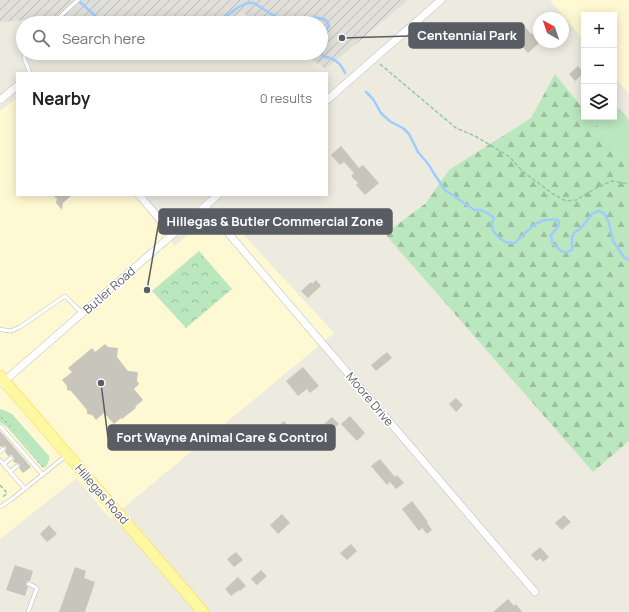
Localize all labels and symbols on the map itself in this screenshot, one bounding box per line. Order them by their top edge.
north arrow [533,12,569,48]
callout: Centennial Park [409,23,524,48]
text: Centennial Park [417,26,518,44]
callout: Hillegas & Butler Commercial Zone [159,209,392,234]
text: Hillegas & Butler Commercial Zone [167,212,384,230]
street label: Butler Road [79,262,139,318]
street label: Moore Drive [342,368,398,430]
callout: Fort Wayne Animal Care & Control [108,425,335,450]
text: Fort Wayne Animal Care & Control [117,428,327,446]
street label: Hillegas Road [71,460,133,528]

